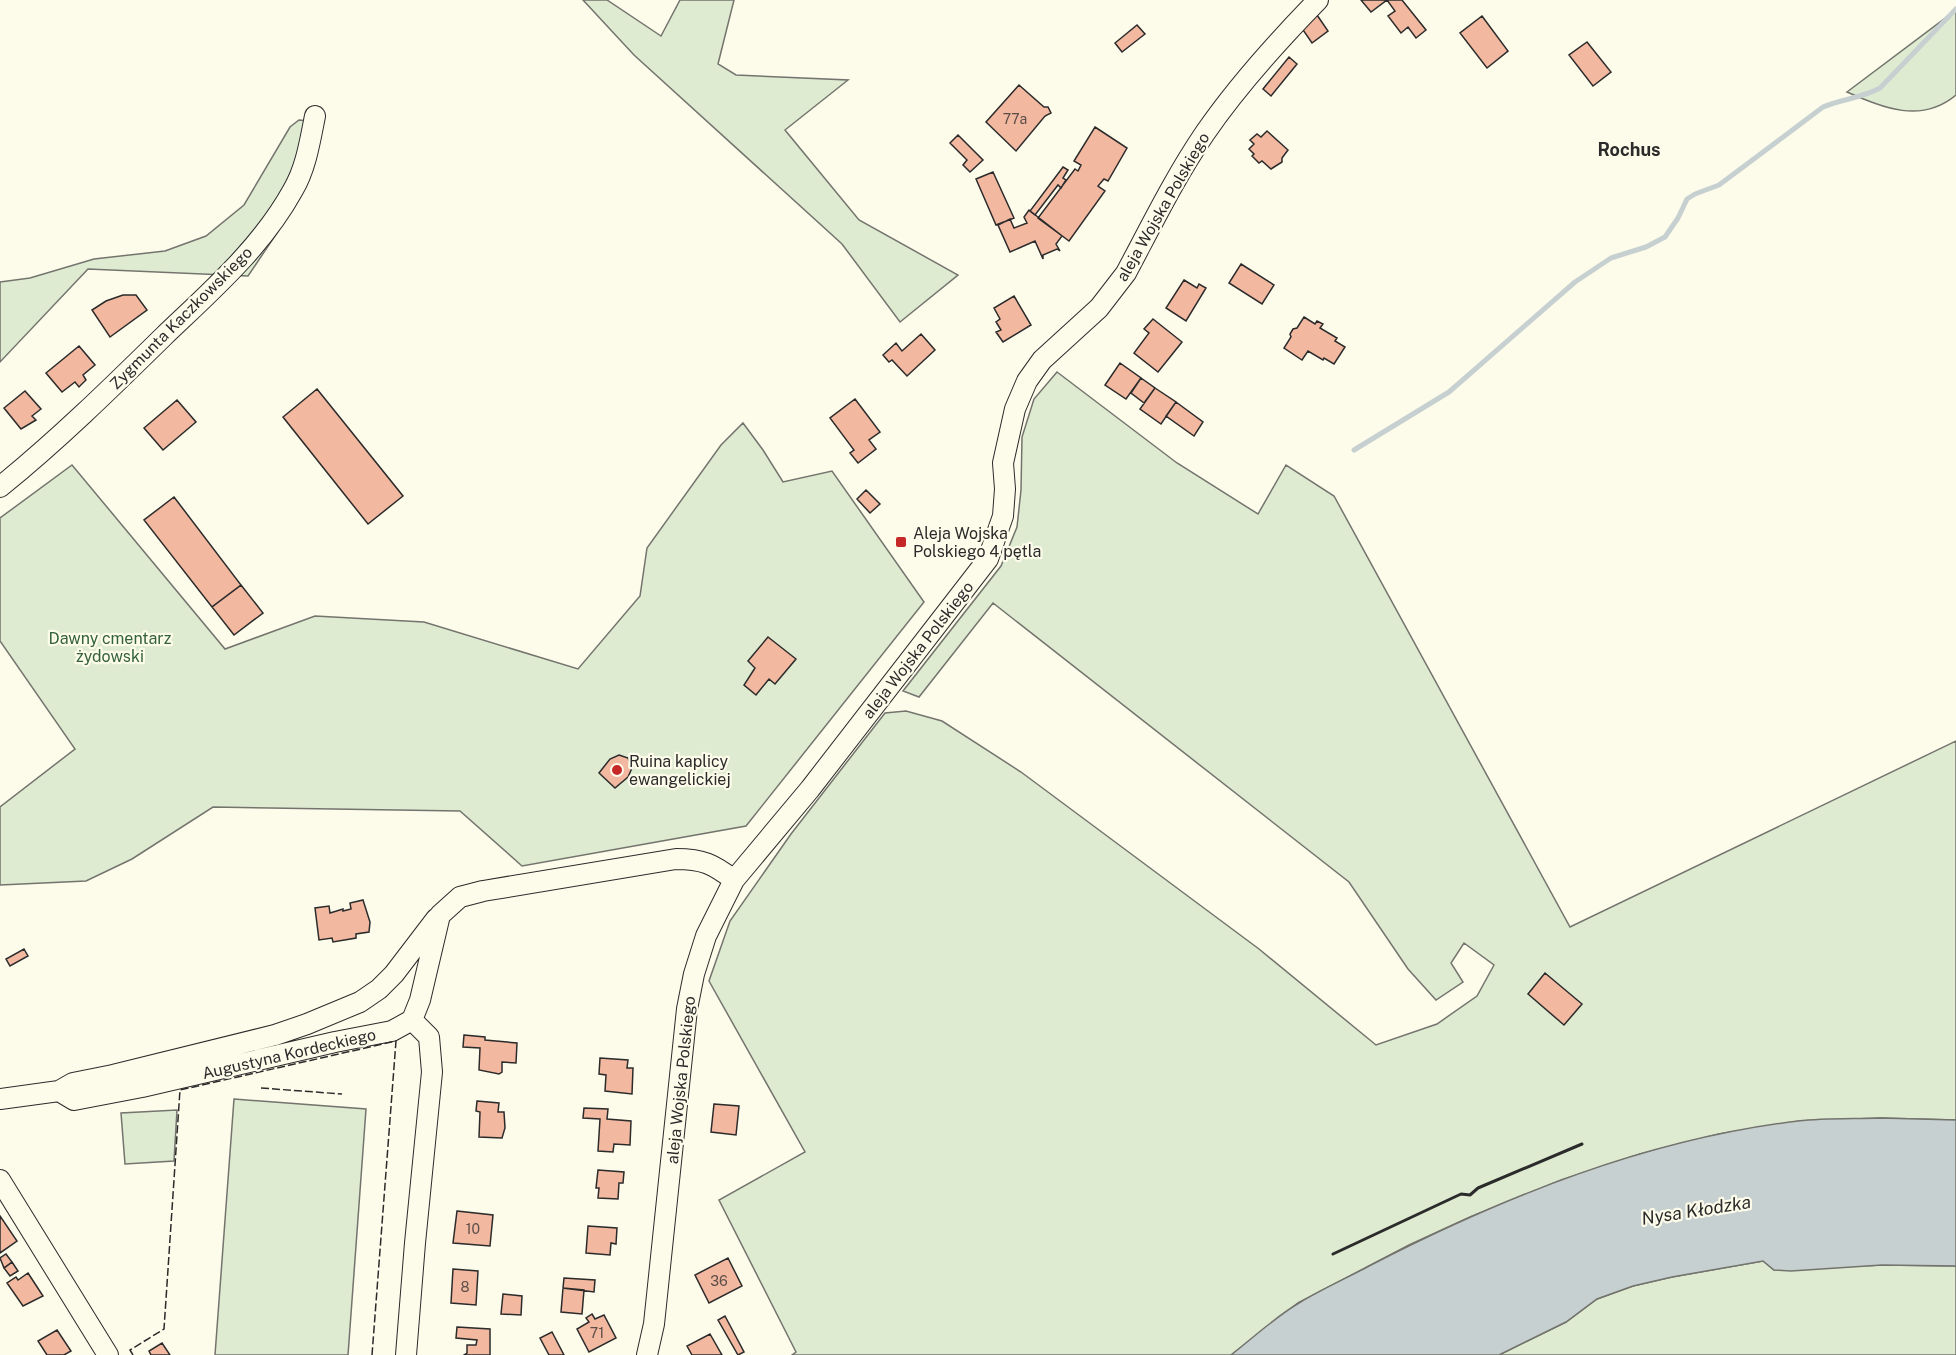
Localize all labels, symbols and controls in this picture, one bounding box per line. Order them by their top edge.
house number: 77a [1003,111,1027,127]
street label: aleja Wojska Polskiego [1113,129,1213,285]
district label: Rochus [1597,139,1661,160]
street label: Zygmunta Kaczkowskiego [106,243,256,393]
place label: Aleja Wojska Polskiego 4 pętla [913,524,1041,561]
marker: Aleja Wojska Polskiego 4 pętla [894,535,908,549]
street label: aleja Wojska Polskiego [859,578,977,722]
park label: Dawny cmentarz żydowski [49,629,172,666]
place label: Ruina kaplicy ewangelickiej [629,752,731,789]
marker: Ruina kaplicy ewangelickiej [610,763,624,777]
street label: aleja Wojska Polskiego [663,995,699,1165]
street label: Augustyna Kordeckiego [200,1025,378,1083]
water label: Nysa Kłodzka [1640,1191,1752,1229]
house number: 10 [466,1221,480,1237]
house number: 36 [710,1273,728,1289]
house number: 8 [460,1279,470,1295]
house number: 71 [590,1325,604,1341]

